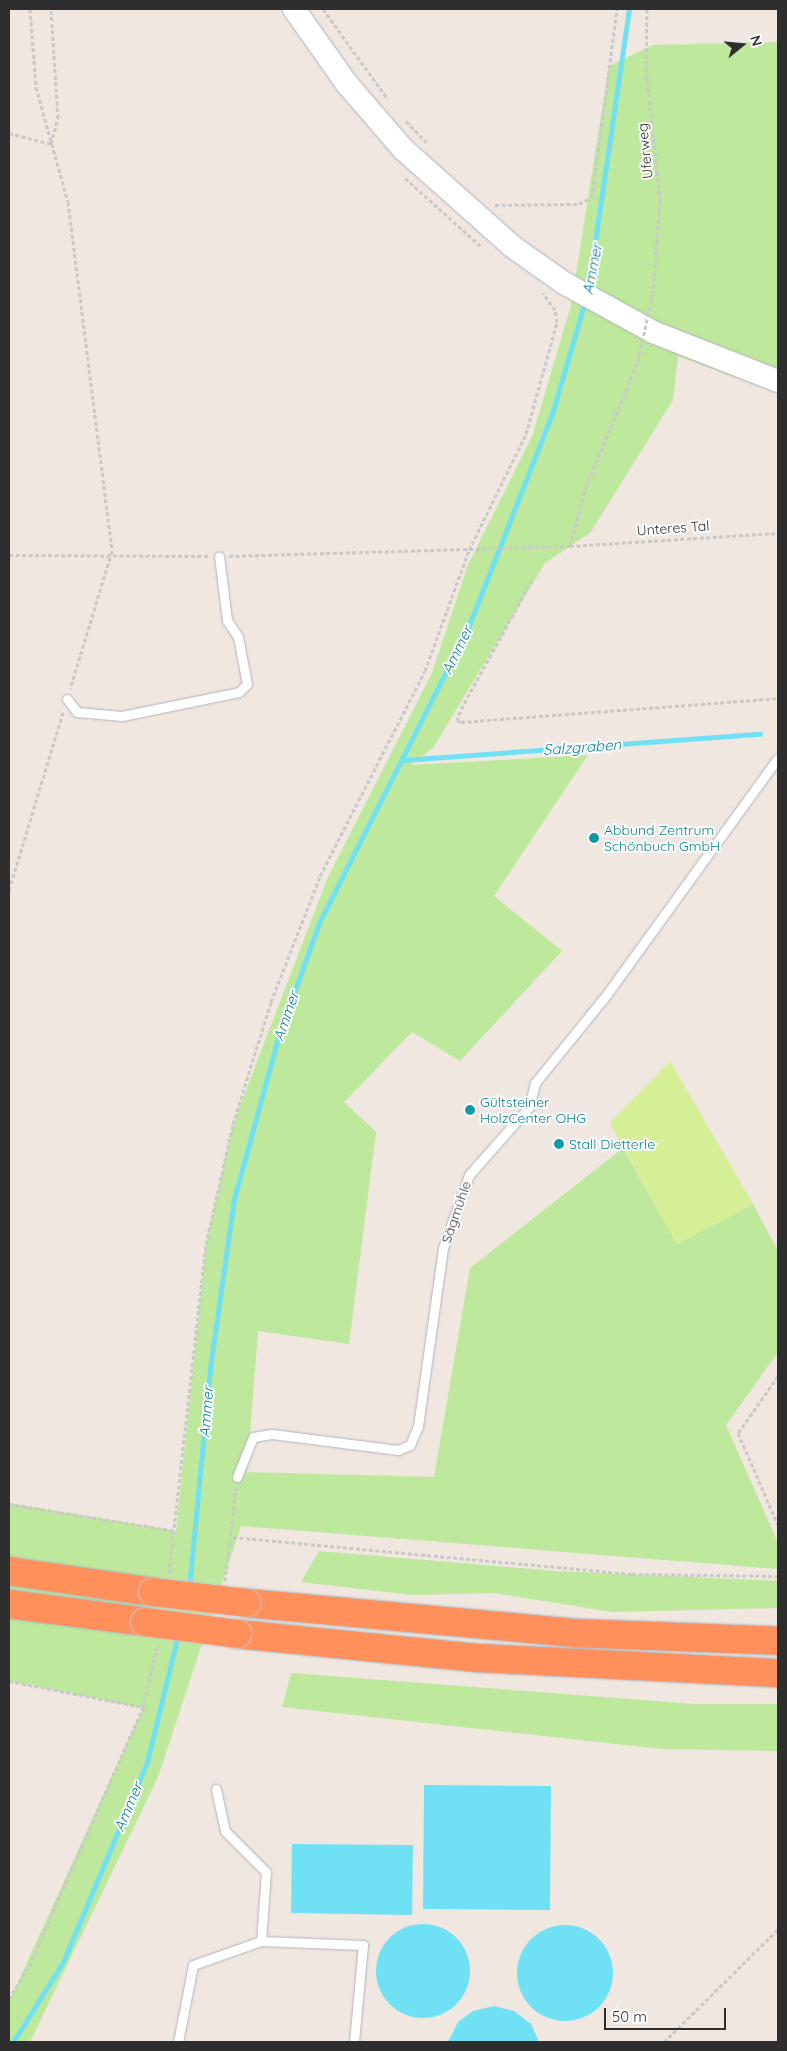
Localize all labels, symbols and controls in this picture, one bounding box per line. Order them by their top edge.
north arrow [717,20,767,70]
text: N [746,33,766,48]
street label: Uferweg [634,122,656,180]
water label: Ammer [578,242,606,296]
street label: Unteres Tal [636,517,710,539]
water label: Ammer [438,623,476,677]
water label: Salzgraben [542,735,622,759]
place label: Abbund Zentrum Schönbuch GmbH [604,822,720,854]
marker: Abbund Zentrum Schönbuch GmbH [588,832,600,844]
water label: Ammer [269,989,303,1043]
place label: Gültsteiner HolzCenter OHG [480,1094,586,1126]
marker: Gültsteiner HolzCenter OHG [464,1104,476,1116]
place label: Stall Dietterle [569,1136,655,1152]
marker: Stall Dietterle [553,1138,565,1150]
street label: Sägmühle [438,1179,474,1245]
water label: Ammer [195,1386,217,1438]
water label: Ammer [110,1780,146,1834]
scale bar [607,1998,730,2030]
text: 50 m [612,2007,647,2026]

